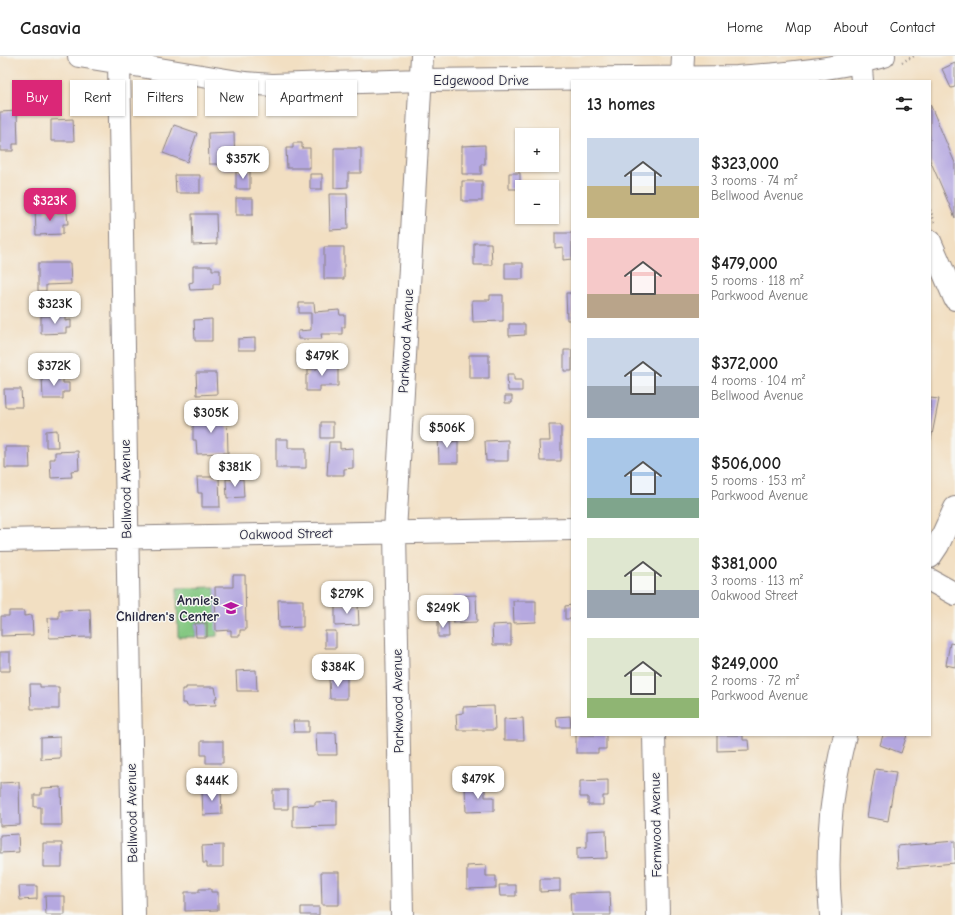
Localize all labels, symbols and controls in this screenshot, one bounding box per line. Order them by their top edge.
text: Casavia [20,17,81,39]
text: Home [727,19,763,36]
text: Map [785,19,811,36]
text: About [833,19,868,36]
text: Contact [890,19,935,36]
street label: Edgewood Drive [433,72,529,89]
chip: Buy [12,80,62,116]
chip: Rent [70,80,125,116]
chip: Filters [133,80,197,116]
chip: New [205,80,258,116]
chip: Apartment [266,80,357,116]
icon: filters [893,93,915,115]
text: 13 homes [587,95,655,114]
map controls [515,128,559,224]
button: + [515,128,559,172]
pin: $357K [215,146,271,180]
text: $357K [226,151,260,166]
icon: home [619,154,667,202]
text: $323,000 [711,154,779,173]
text: 3 rooms · 74 m² [711,173,797,188]
button: − [515,180,559,224]
pin: $323K [22,188,78,222]
text: Bellwood Avenue [711,188,803,203]
text: $323K [33,193,67,208]
icon: home [619,254,667,302]
text: $479,000 [711,254,778,273]
text: 5 rooms · 118 m² [711,273,804,288]
street label: Parkwood Avenue [395,288,417,394]
text: Parkwood Avenue [711,288,808,303]
pin: $323K [27,291,83,325]
text: $323K [38,296,72,311]
pin: $479K [294,343,350,377]
text: $479K [305,348,339,363]
pin: $372K [26,353,82,387]
icon: home [619,354,667,402]
text: $372,000 [711,354,778,373]
text: $372K [37,358,71,373]
text: 4 rooms · 104 m² [711,373,805,388]
text: Bellwood Avenue [711,388,803,403]
pin: $305K [183,400,239,434]
text: $305K [193,405,229,420]
pin: $506K [419,415,475,449]
text: $506K [429,420,465,435]
street label: Bellwood Avenue [117,439,135,539]
pin: $381K [207,454,263,488]
icon: home [619,454,667,502]
text: $506,000 [711,454,781,473]
text: $381K [218,459,252,474]
text: 5 rooms · 153 m² [711,473,805,488]
text: Parkwood Avenue [711,488,808,503]
street label: Oakwood Street [239,525,334,543]
icon: home [619,554,667,602]
text: $381,000 [711,554,777,573]
text: 3 rooms · 113 m² [711,573,803,588]
pin: $279K [319,581,375,615]
text: $279K [330,586,364,601]
text: Oakwood Street [711,588,797,603]
place label: Annie's Children's Center [116,592,219,625]
pin: $249K [415,595,471,629]
school or university icon: Annie's Children's Center [222,599,240,617]
text: $249K [426,600,460,615]
street label: Parkwood Avenue [389,649,407,753]
pin: $384K [310,654,366,688]
icon: home [619,654,667,702]
text: $249,000 [711,654,778,673]
text: $384K [321,659,355,674]
text: 2 rooms · 72 m² [711,673,799,688]
text: Parkwood Avenue [711,688,808,703]
street label: Bellwood Avenue [123,763,141,863]
pin: $479K [450,766,506,800]
pin: $444K [184,768,240,802]
text: $479K [461,771,495,786]
street label: Fernwood Avenue [647,772,665,878]
text: $444K [195,773,229,788]

